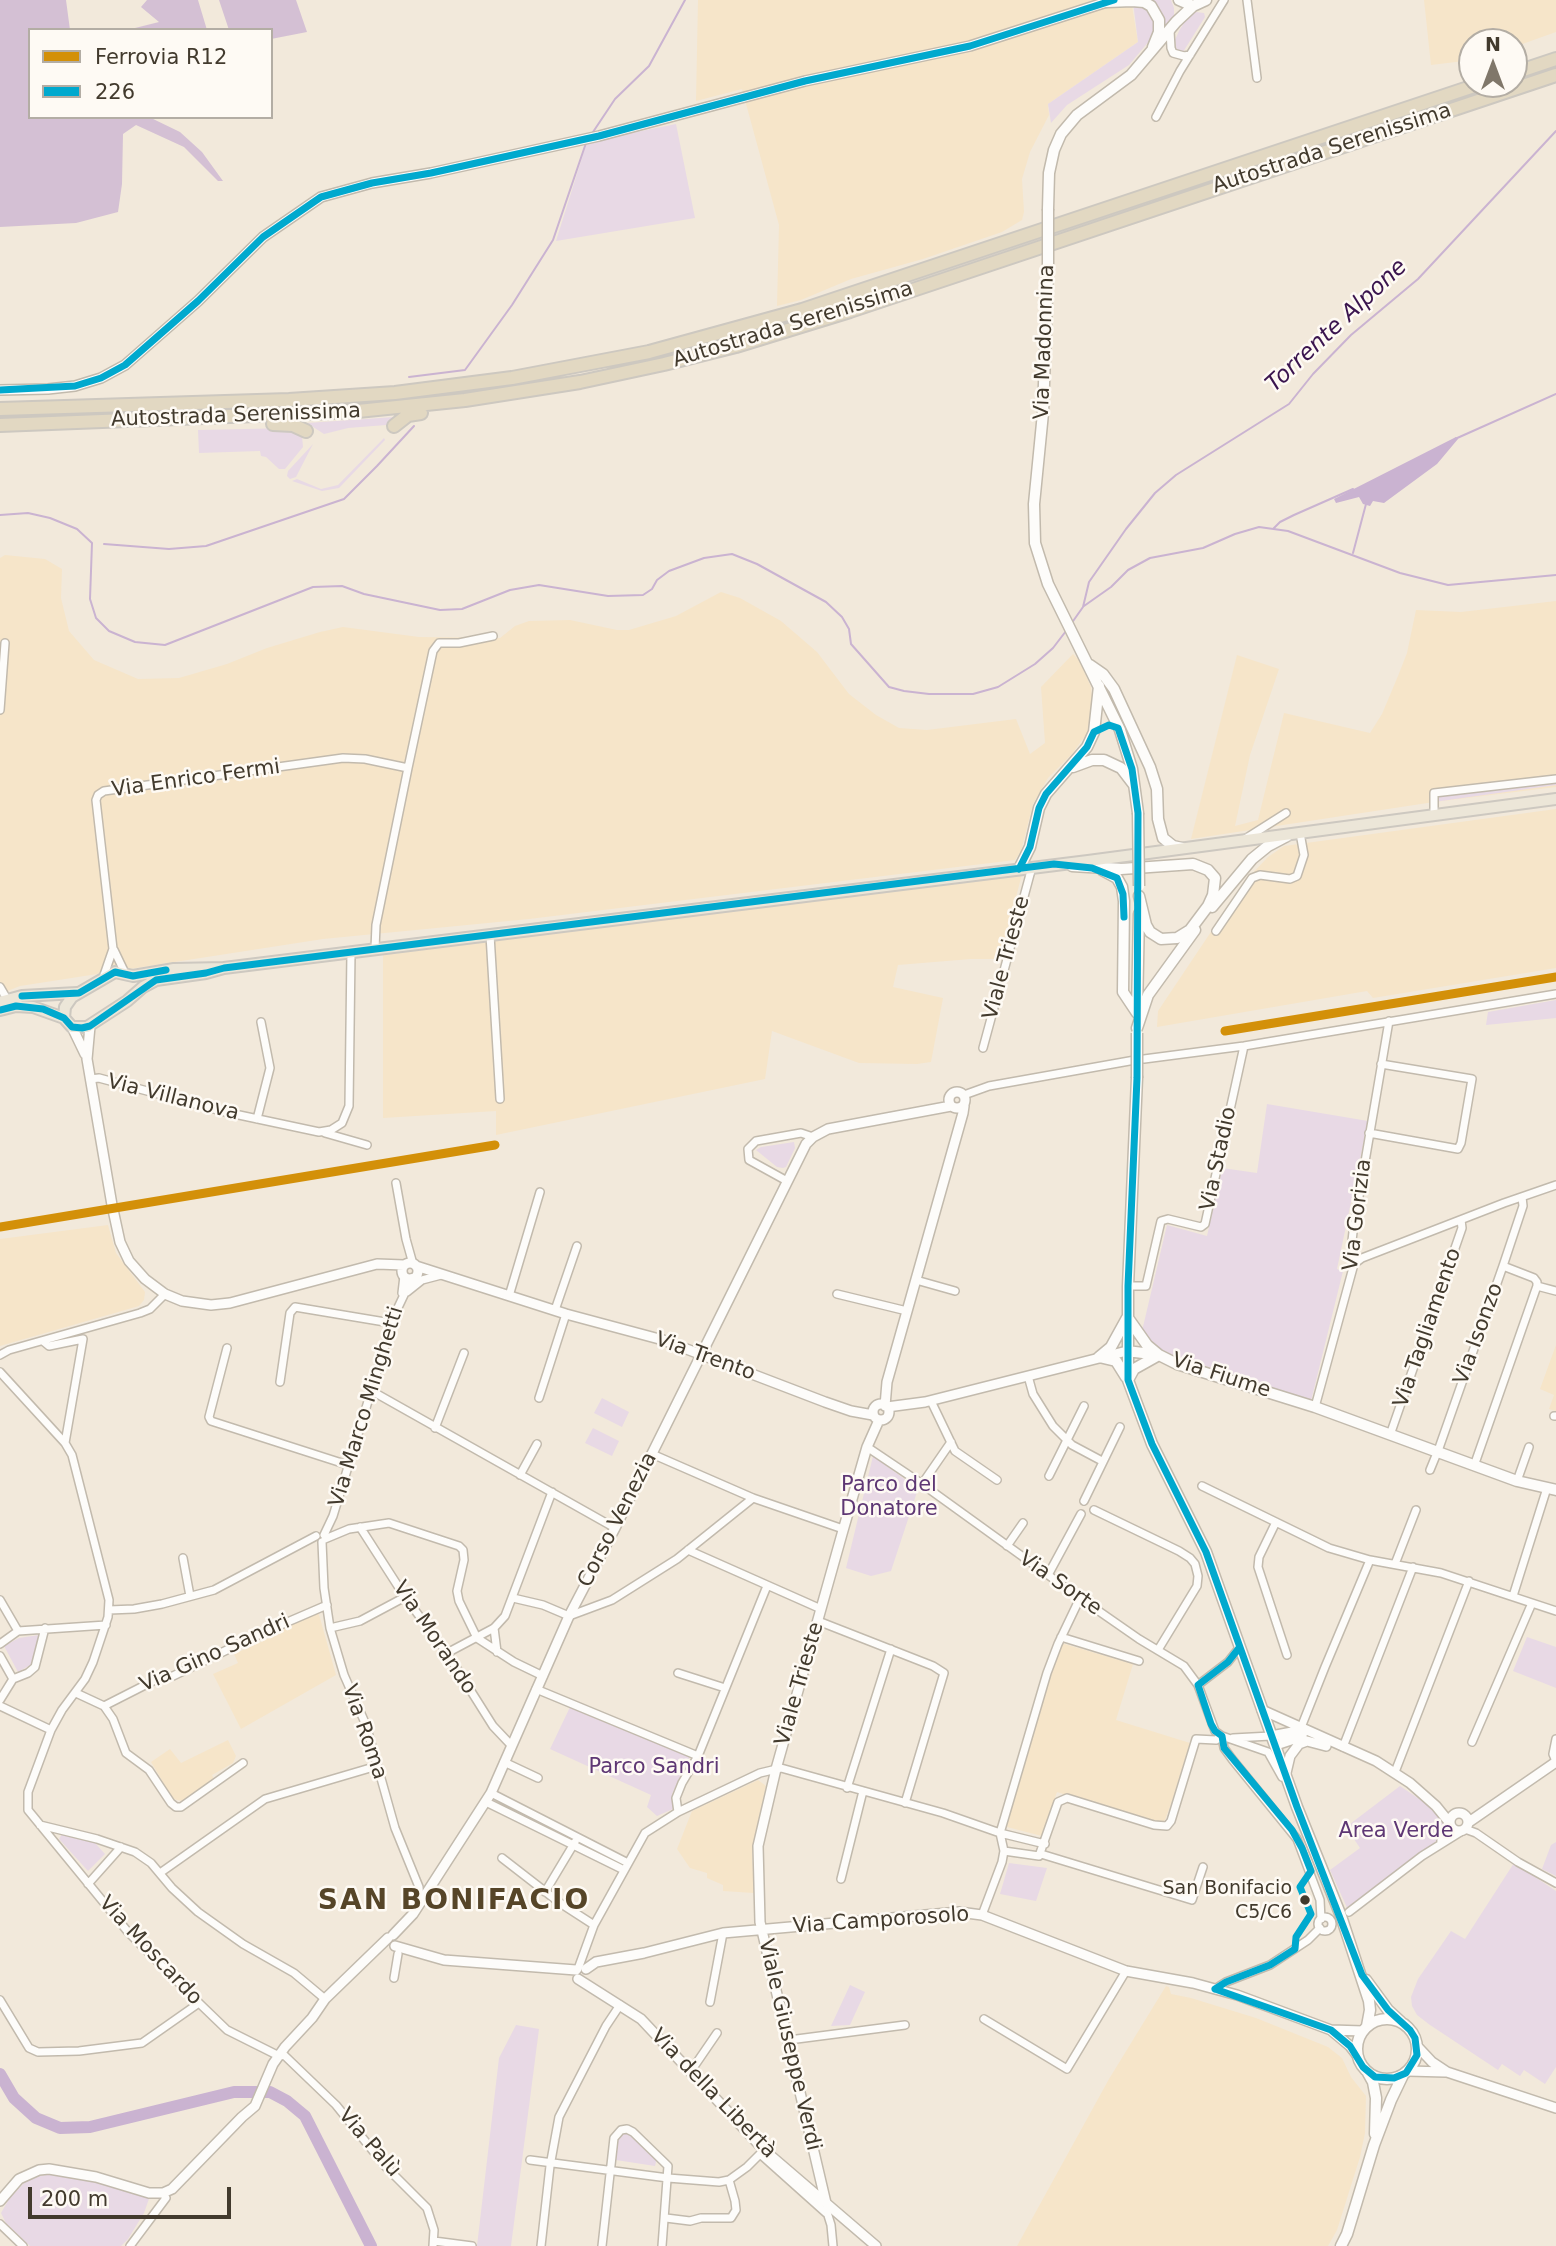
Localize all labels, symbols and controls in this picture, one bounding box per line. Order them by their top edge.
legend [28,28,273,119]
north arrow [1458,28,1528,98]
text: N [1485,33,1501,55]
text: Ferrovia R12 [95,45,227,69]
text: 226 [95,80,135,104]
street label: Autostrada Serenissima [1209,98,1455,200]
water label: Torrente Alpone [1261,254,1413,398]
street label: Via Madonnina [1030,264,1060,420]
street label: Autostrada Serenissima [670,276,916,374]
street label: Autostrada Serenissima [111,399,361,433]
street label: Via Enrico Fermi [110,755,282,803]
street label: Viale Trieste [978,893,1036,1023]
street label: Via Villanova [104,1069,242,1127]
street label: Via Stadio [1196,1105,1242,1213]
street label: Via Gorizia [1339,1158,1377,1272]
street label: Via Tagliamento [1389,1245,1467,1411]
street label: Via Isonzo [1449,1280,1509,1388]
street label: Via Marco Minghetti [324,1304,410,1510]
street label: Via Trento [652,1327,758,1387]
street label: Via Fiume [1168,1348,1274,1404]
street label: Corso Venezia [573,1448,663,1592]
park label: Parco del Donatore [840,1473,938,1523]
street label: Via Sorte [1014,1546,1106,1622]
street label: Via Morando [387,1577,481,1699]
street label: Via Gino Sandri [136,1610,294,1698]
street label: Viale Trieste [770,1619,830,1749]
street label: Via Roma [336,1681,392,1783]
park label: Parco Sandri [588,1755,720,1781]
park label: Area Verde [1338,1819,1454,1845]
place label: San Bonifacio C5/C6 [1163,1878,1292,1922]
district label: SAN BONIFACIO [319,1885,589,1919]
street label: Via Moscardo [93,1891,207,2011]
marker: San Bonifacio C5/C6 [1298,1893,1312,1907]
street label: Via Camporosolo [792,1902,970,1940]
street label: Viale Giuseppe Verdi [752,1937,826,2153]
street label: Via della Libertà [645,2024,781,2164]
street label: Via Palù [332,2103,406,2183]
scale bar [32,2172,234,2216]
text: 200 m [41,2187,108,2211]

